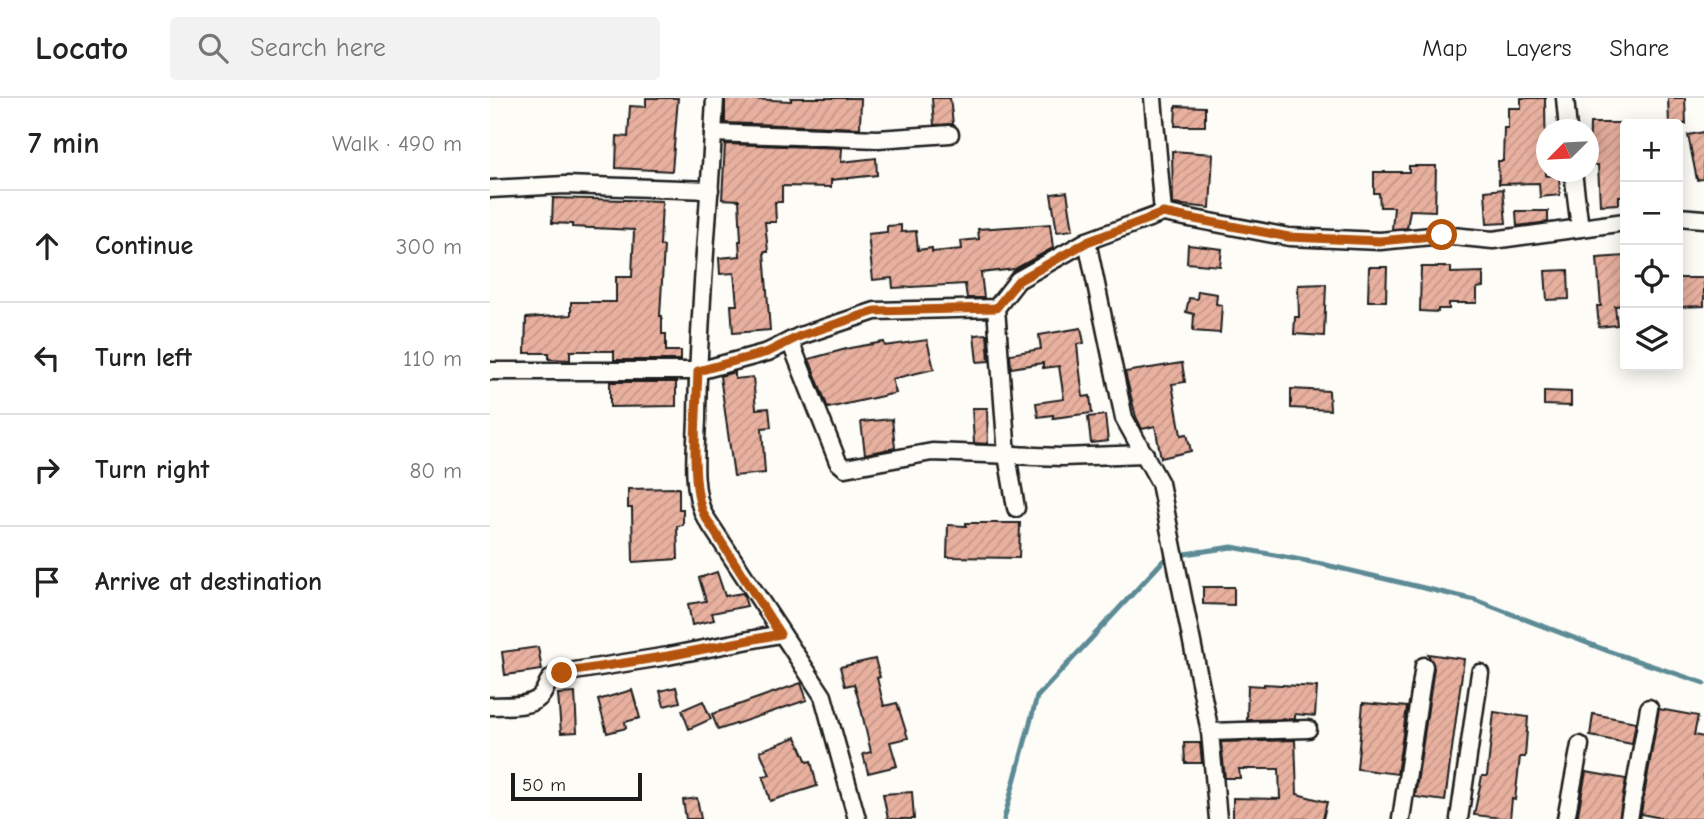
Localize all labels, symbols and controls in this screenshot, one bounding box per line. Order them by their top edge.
search box [170,17,660,80]
text: Locato [35,29,128,67]
icon: search [194,29,232,67]
text: Search here [250,33,386,63]
text: Map [1422,34,1468,62]
text: Layers [1506,34,1571,62]
text: Share [1609,34,1669,62]
north arrow [1536,119,1599,182]
map controls [1620,119,1683,371]
button: + [1620,119,1683,182]
text: 7 min [28,126,100,161]
text: Walk · 490 m [332,130,462,157]
button: − [1620,182,1683,245]
route start [1426,219,1457,250]
icon: ahead [28,227,66,265]
text: Continue [95,231,193,261]
text: 300 m [396,233,462,260]
button: locate [1620,245,1683,308]
button: layers [1620,308,1683,371]
icon: left [28,339,66,377]
text: Turn left [95,343,192,373]
text: 110 m [403,345,462,372]
icon: right [28,451,66,489]
text: Turn right [95,455,209,485]
text: 80 m [409,457,462,484]
icon: arrive [28,563,66,601]
text: Arrive at destination [95,567,322,597]
route end [546,657,577,688]
scale bar [511,770,642,802]
text: 50 m [522,774,566,796]

